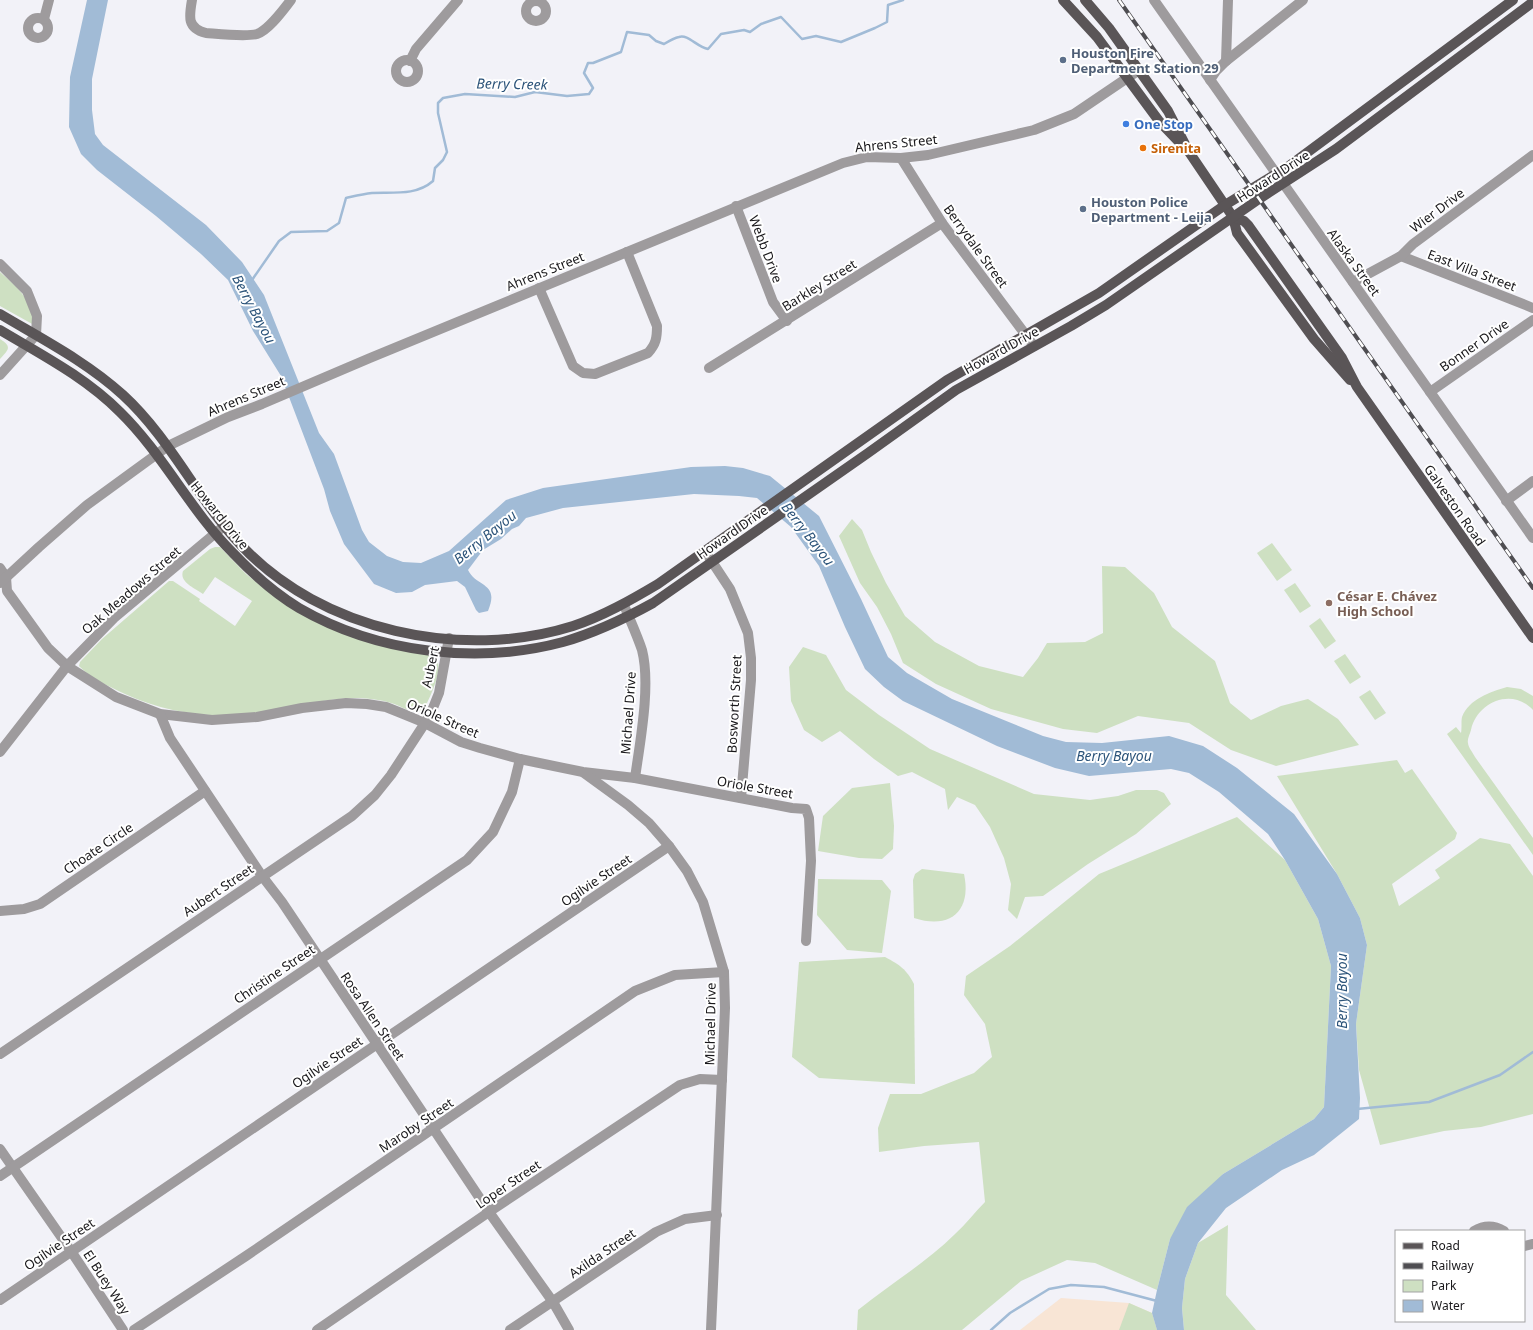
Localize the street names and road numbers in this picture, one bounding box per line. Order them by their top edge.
street label: Ahrens Street [854,130,938,156]
street label: Howard Drive [1233,146,1313,206]
street label: Wier Drive [1406,184,1468,236]
street label: Berrydale Street [940,201,1012,291]
street label: Webb Drive [745,213,787,285]
street label: Alaska Street [1323,225,1385,300]
street label: East Villa Street [1425,245,1519,295]
street label: Ahrens Street [503,247,587,295]
street label: Barkley Street [778,255,860,315]
street label: Bonner Drive [1436,315,1512,375]
street label: Howard Drive [960,322,1042,378]
street label: Ahrens Street [204,371,288,420]
street label: Galveston Road [1420,461,1490,549]
street label: Howard Drive [187,477,253,553]
street label: Howard Drive [693,501,771,563]
street label: Oak Meadows Street [78,542,185,638]
street label: Aubert [417,644,443,689]
street label: Bosworth Street [722,654,746,754]
street label: Michael Drive [616,671,640,755]
street label: Oriole Street [404,694,482,742]
street label: Oriole Street [715,771,795,803]
street label: Choate Circle [60,818,136,878]
street label: Ogilvie Street [557,849,635,910]
street label: Aubert Street [179,860,257,920]
street label: Christine Street [230,940,318,1008]
street label: Rosa Allen Street [337,968,409,1064]
street label: Michael Drive [700,982,720,1066]
street label: Ogilvie Street [288,1031,366,1092]
street label: Maroby Street [375,1093,457,1157]
street label: Loper Street [472,1155,544,1212]
street label: Ogilvie Street [20,1213,98,1274]
street label: Axilda Street [565,1224,639,1282]
street label: El Buey Way [79,1246,135,1318]

